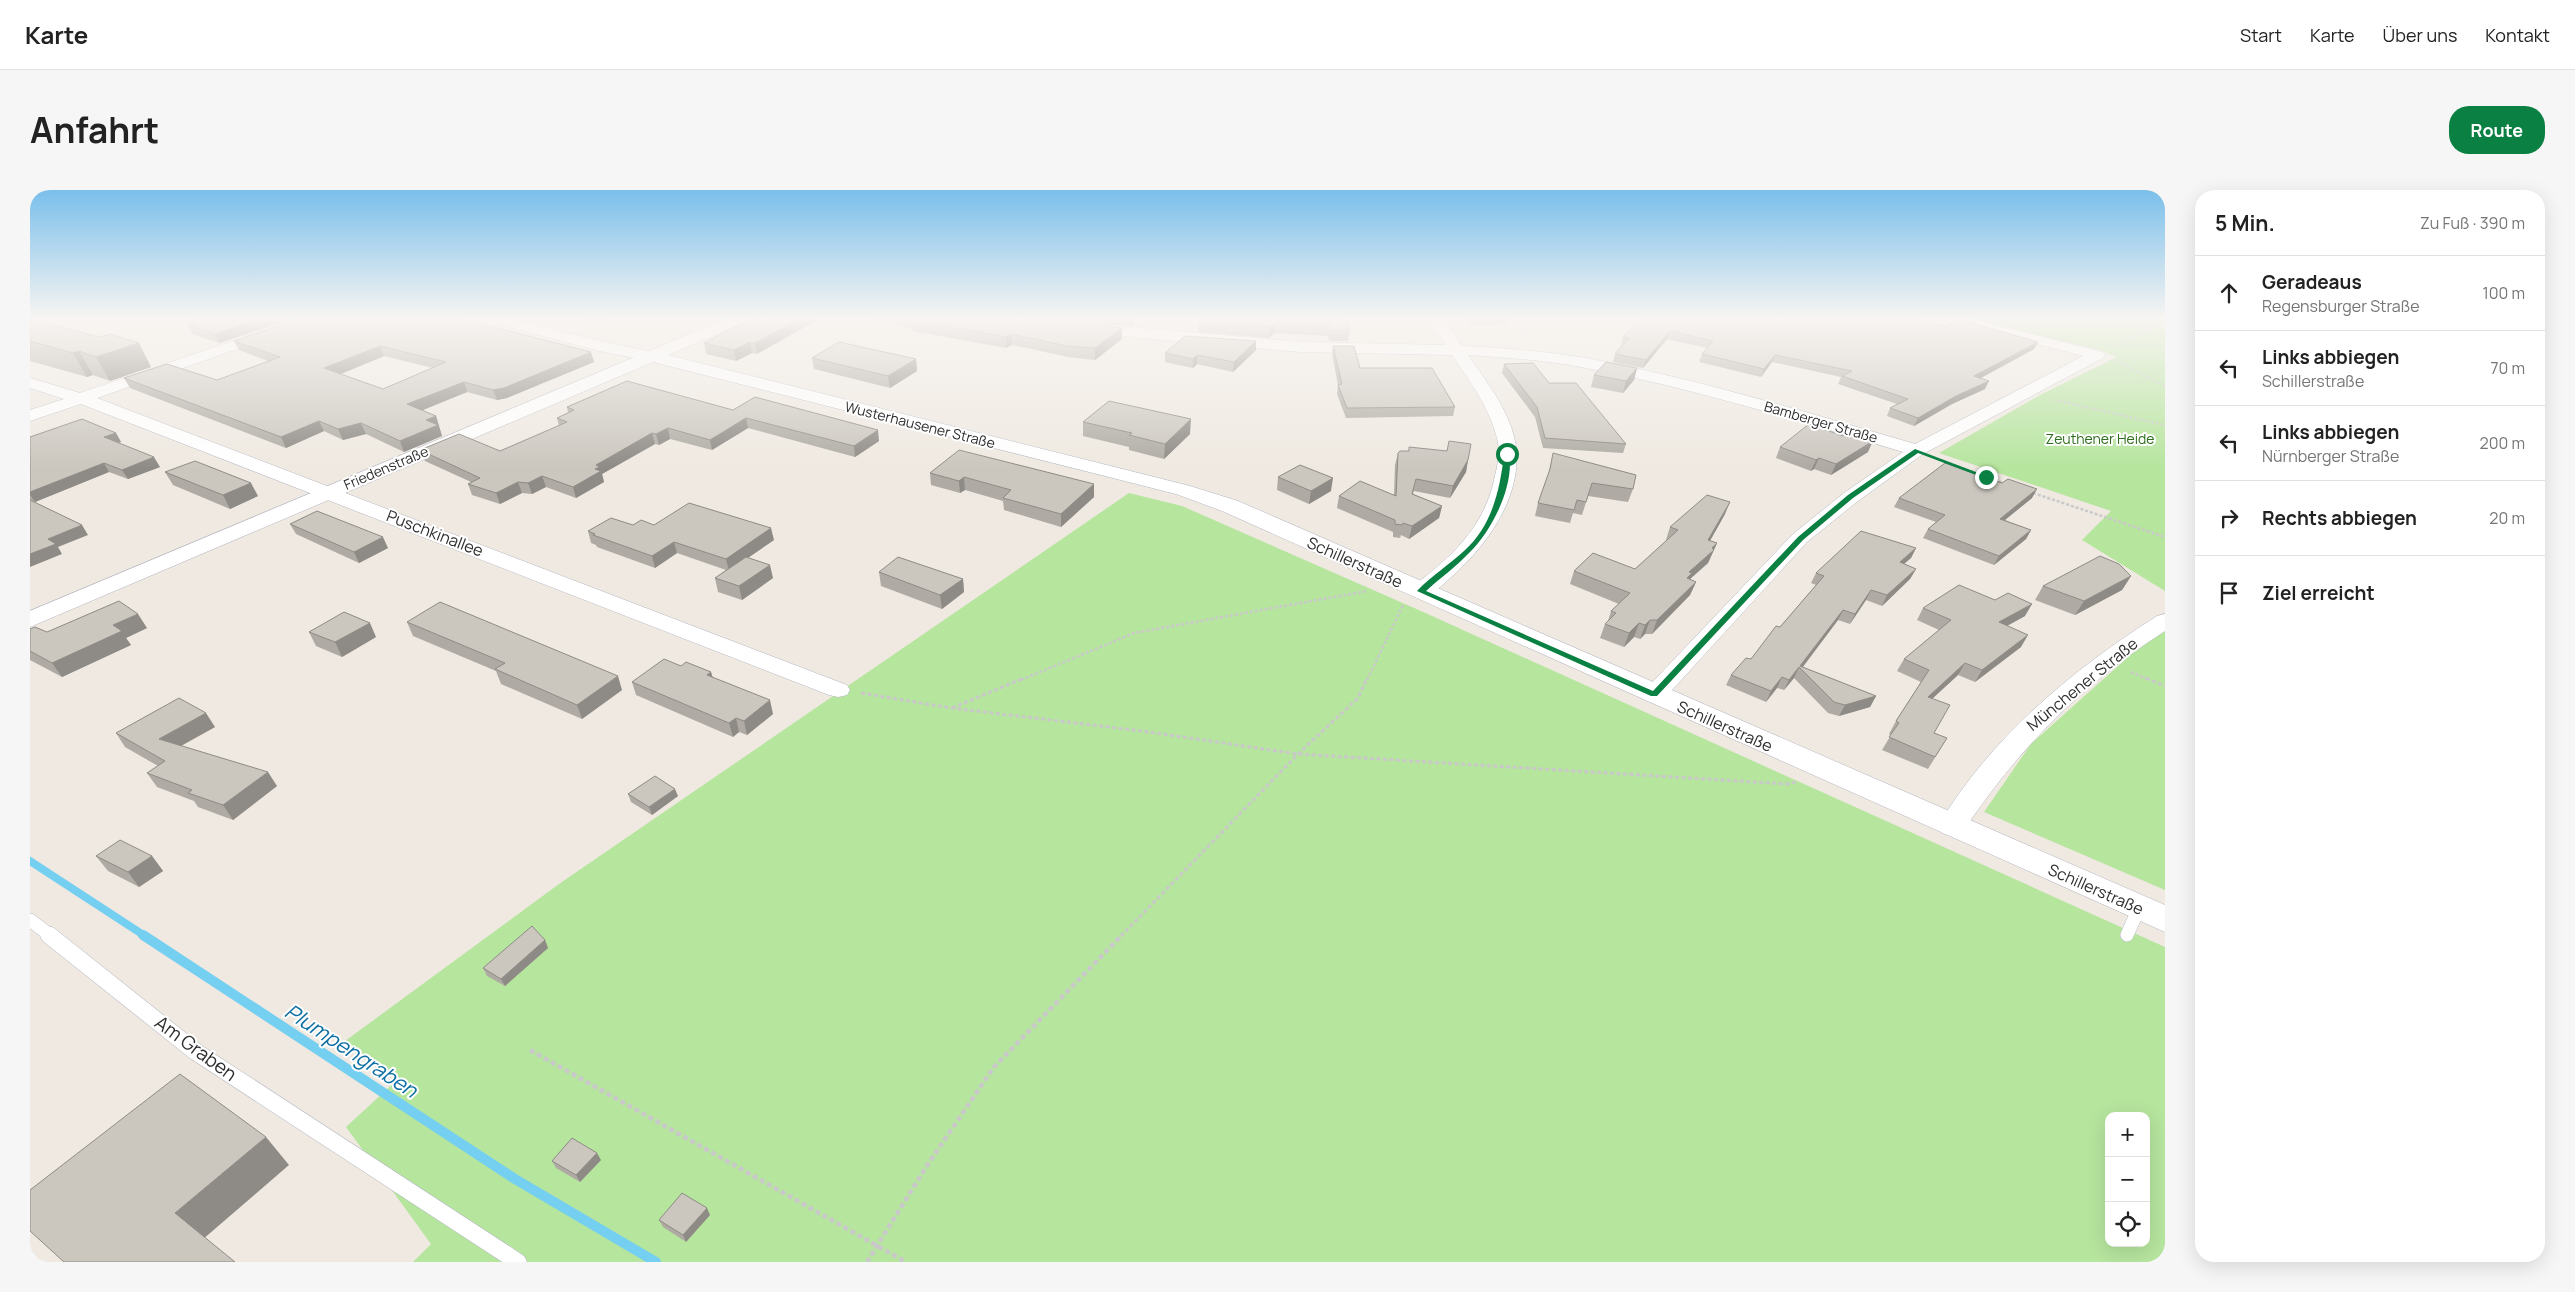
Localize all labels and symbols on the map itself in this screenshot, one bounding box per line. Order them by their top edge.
street label: Bamberger Straße [1762,396,1880,447]
street label: Wusterhausener Straße [843,397,997,452]
park label: Zeuthener Heide [2046,429,2154,448]
street label: Friedenstraße [341,441,431,494]
route start [1496,443,1519,466]
route end [1975,466,1998,489]
street label: Puschkinallee [383,504,487,562]
street label: Schillerstraße [1304,531,1406,593]
street label: Münchener Straße [2022,632,2142,736]
street label: Schillerstraße [1674,695,1776,757]
street label: Schillerstraße [2045,858,2147,920]
water label: Plumpengraben [280,997,425,1104]
street label: Am Graben [150,1009,242,1087]

